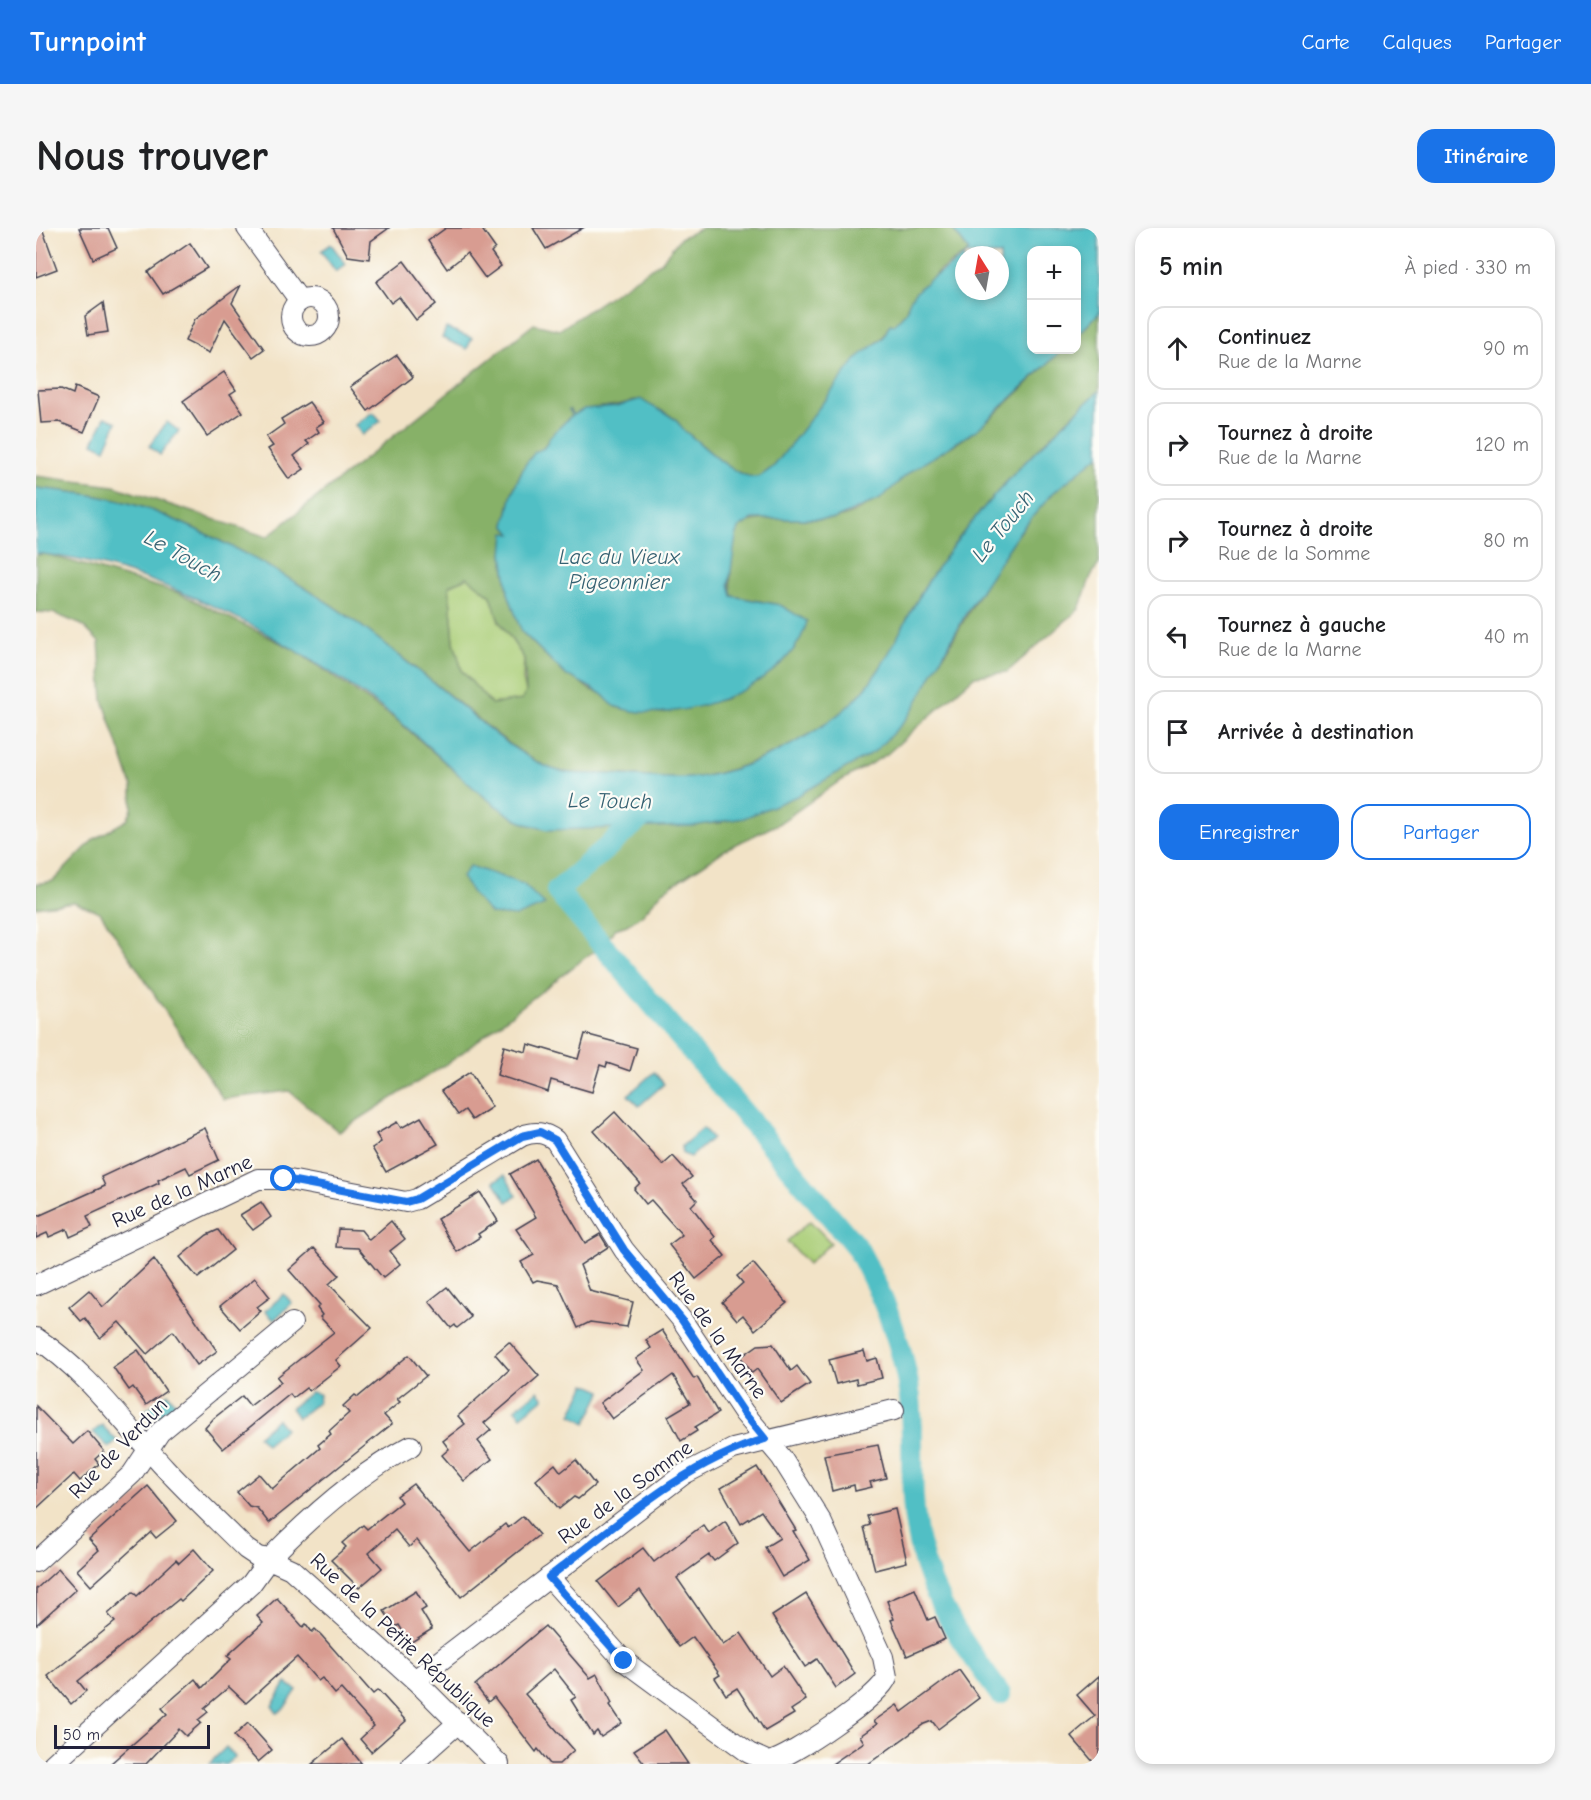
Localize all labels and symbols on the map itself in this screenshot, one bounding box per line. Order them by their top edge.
north arrow [955,246,1009,300]
water label: Le Touch [966,485,1040,567]
water label: Le Touch [140,524,226,588]
water label: Lac du Vieux Pigeonnier [559,544,681,595]
water label: Le Touch [568,787,652,815]
street label: Rue de la Marne [108,1149,256,1233]
route start [270,1165,296,1191]
street label: Rue de la Marne [664,1267,772,1403]
street label: Rue de Verdun [64,1392,172,1504]
street label: Rue de la Somme [553,1435,697,1549]
street label: Rue de la Petite République [305,1548,501,1732]
route end [610,1647,636,1673]
scale bar [54,1722,210,1750]

